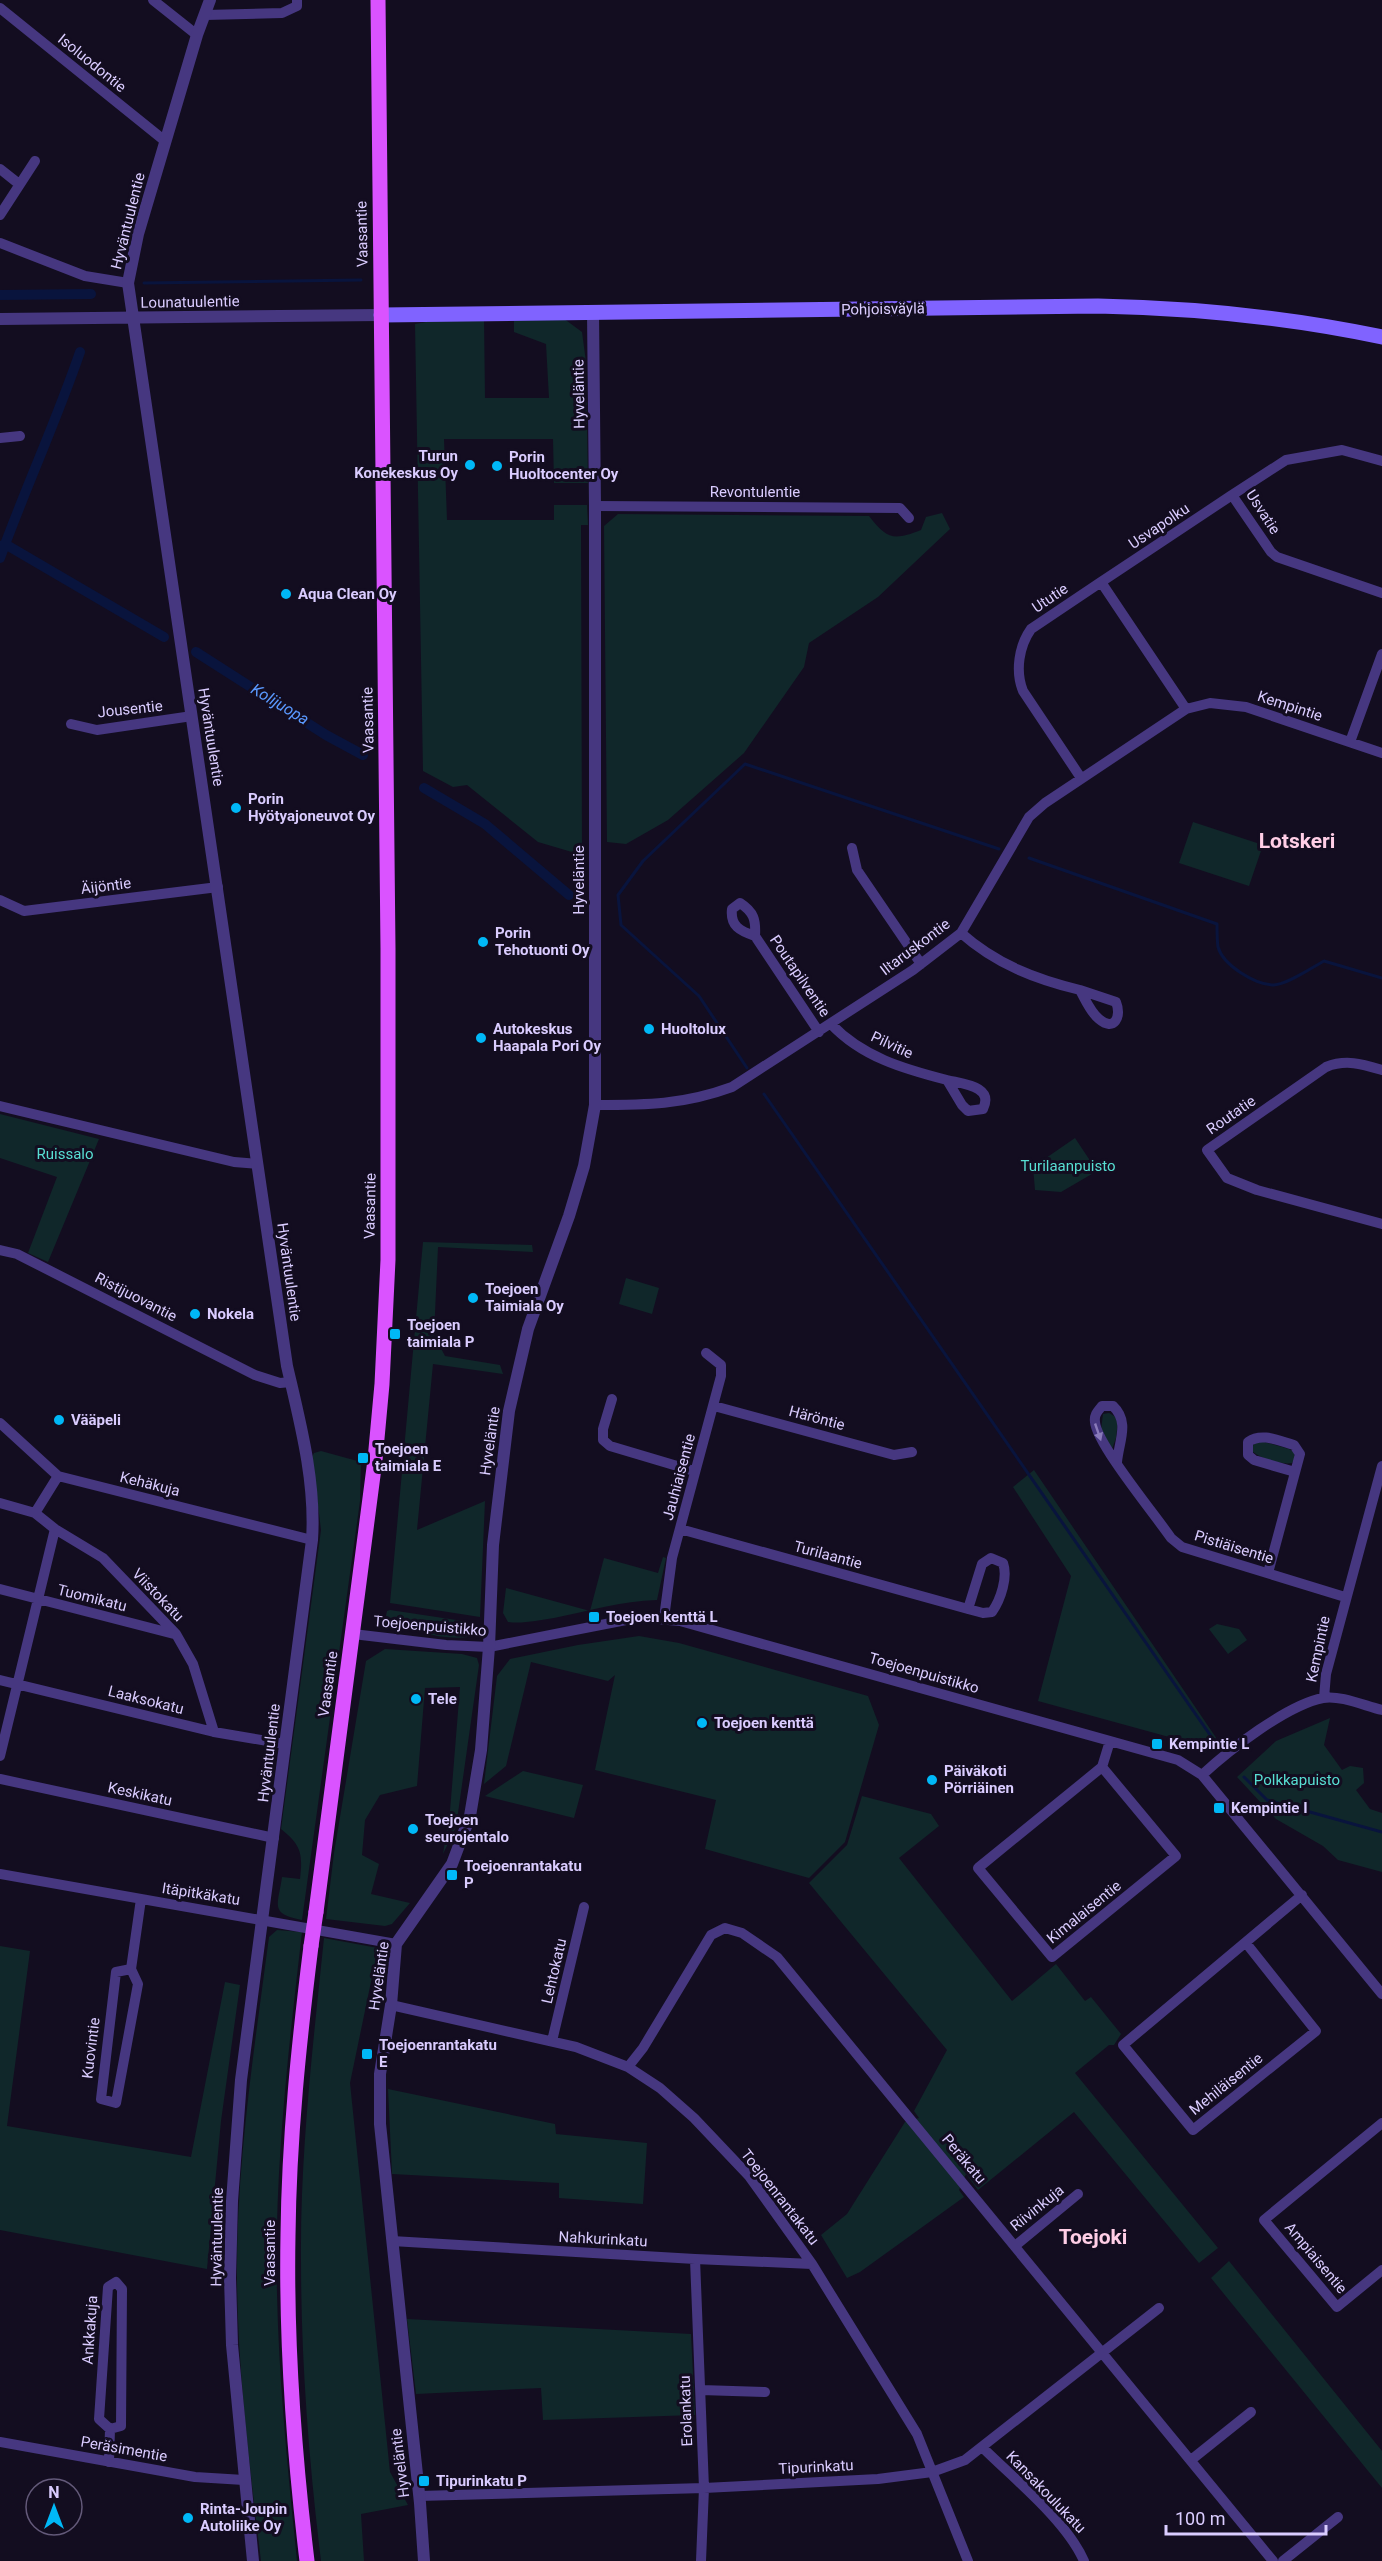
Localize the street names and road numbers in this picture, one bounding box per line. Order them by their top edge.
street label: Isoluodontie [54,30,130,96]
street label: Hyväntuulentie [107,171,149,271]
street label: Vaasantie [352,201,372,267]
street label: Lounatuulentie [140,292,240,312]
street label: Pohjoisväylä [841,299,925,319]
street label: Hyveläntie [569,359,589,429]
street label: Revontulentie [710,483,800,501]
street label: Usvatie [1242,486,1284,538]
street label: Usvapolku [1125,499,1193,553]
street label: Ututie [1029,579,1071,616]
street label: Hyväntuulentie [194,687,228,787]
street label: Vaasantie [358,687,378,753]
street label: Kempintie [1255,687,1325,725]
street label: Jousentie [96,697,164,721]
street label: Hyveläntie [570,845,588,915]
street label: Äijöntie [80,874,132,898]
street label: Iltaruskontie [877,915,954,979]
street label: Poutapilventie [766,932,834,1020]
street label: Pilvitie [868,1028,916,1063]
street label: Routatie [1203,1092,1259,1138]
street label: Vaasantie [360,1173,380,1239]
street label: Hyväntuulentie [273,1222,305,1322]
street label: Ristijuovantie [92,1269,180,1325]
street label: Häröntie [787,1402,847,1434]
street label: Hyveläntie [476,1405,504,1477]
street label: Jauhiaisentie [659,1432,699,1522]
street label: Kehäkuja [118,1468,182,1500]
street label: Pistiäisentie [1192,1526,1276,1568]
street label: Turilaantie [792,1537,864,1573]
street label: Viistokatu [128,1565,188,1625]
street label: Tuomikatu [55,1581,129,1615]
street label: Toejoenpuistikko [373,1612,487,1640]
street label: Kempintie [1302,1614,1334,1684]
street label: Toejoenpuistikko [867,1649,981,1697]
street label: Vaasantie [314,1650,342,1718]
street label: Laaksokatu [106,1682,186,1718]
street label: Hyväntuulentie [254,1703,284,1803]
street label: Keskikatu [106,1778,174,1810]
street label: Kimalaisentie [1043,1877,1125,1947]
street label: Itäpitkäkatu [161,1879,241,1909]
street label: Lehtokatu [538,1937,570,2005]
street label: Hyveläntie [365,1940,393,2012]
street label: Kuovintie [78,2016,104,2080]
street label: Mehiläisentie [1186,2049,1266,2119]
street label: Peräkatu [938,2131,990,2187]
street label: Toejoenrantakatu [737,2146,823,2248]
street label: Riivinkuja [1007,2181,1067,2235]
street label: Hyväntuulentie [207,2187,227,2287]
street label: Ampiaisentie [1281,2219,1351,2297]
street label: Vaasantie [261,2220,279,2286]
street label: Nahkurinkatu [558,2228,648,2250]
street label: Ankkakuja [79,2295,101,2365]
street label: Erolankatu [676,2375,696,2447]
street label: Hyveläntie [387,2427,413,2499]
street label: Peräsimentie [79,2433,169,2465]
street label: Kansakoulukatu [1002,2447,1090,2537]
street label: Tipurinkatu [778,2456,854,2478]

